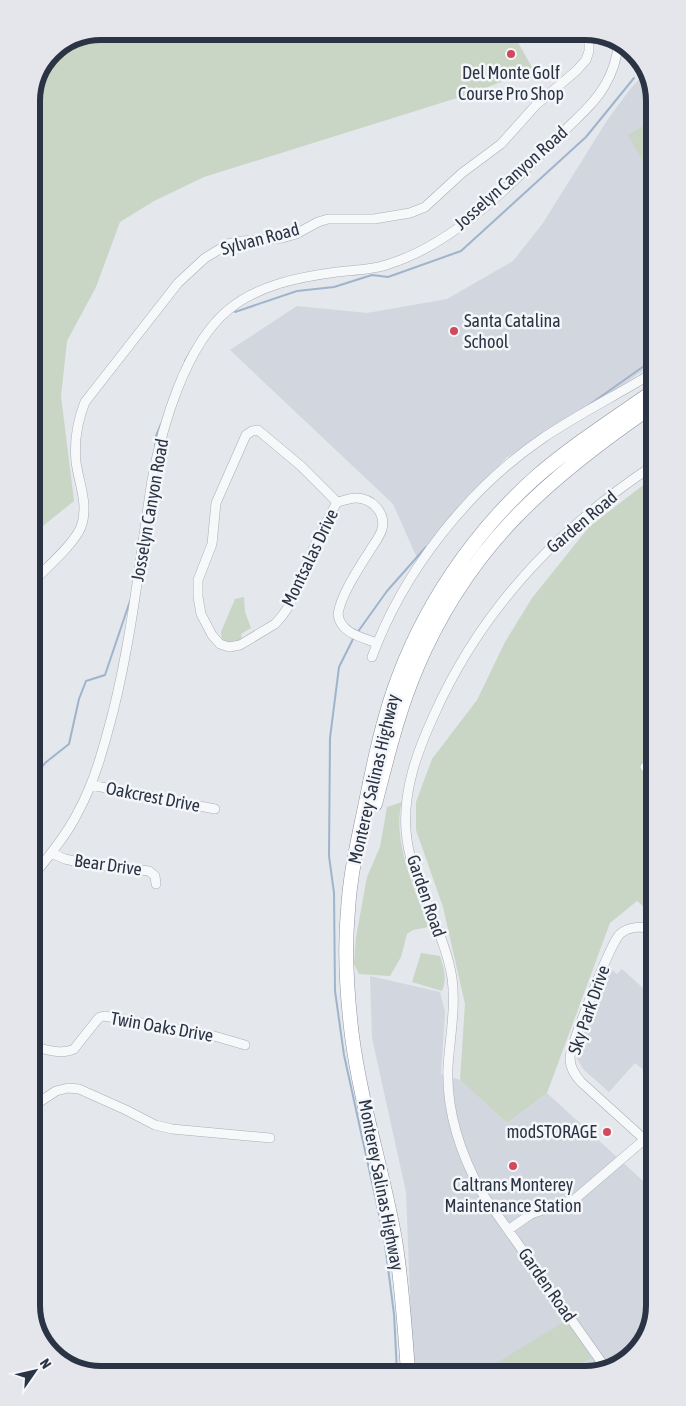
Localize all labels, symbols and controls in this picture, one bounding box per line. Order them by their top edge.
marker: Del Monte Golf Course Pro Shop [505,48,517,60]
place label: Del Monte Golf Course Pro Shop [458,62,564,104]
street label: Josselyn Canyon Road [450,121,571,234]
street label: Sylvan Road [218,218,301,259]
place label: Santa Catalina School [464,310,561,352]
marker: Santa Catalina School [448,325,460,337]
street label: Josselyn Canyon Road [127,437,172,583]
street label: Garden Road [542,486,621,557]
street label: Montsalas Drive [277,506,342,610]
street label: Monterey Salinas Highway [344,692,403,866]
street label: Oakcrest Drive [104,777,202,816]
street label: Bear Drive [73,849,143,880]
street label: Garden Road [403,852,450,940]
street label: Sky Park Drive [563,963,614,1057]
street label: Twin Oaks Drive [109,1007,215,1046]
street label: Monterey Salinas Highway [355,1098,408,1272]
place label: modSTORAGE [506,1121,597,1142]
marker: modSTORAGE [601,1126,613,1138]
marker: Caltrans Monterey Maintenance Station [507,1160,519,1172]
place label: Caltrans Monterey Maintenance Station [444,1174,582,1216]
street label: Garden Road [514,1244,581,1326]
north arrow [10,1346,60,1396]
text: N [37,1356,55,1372]

